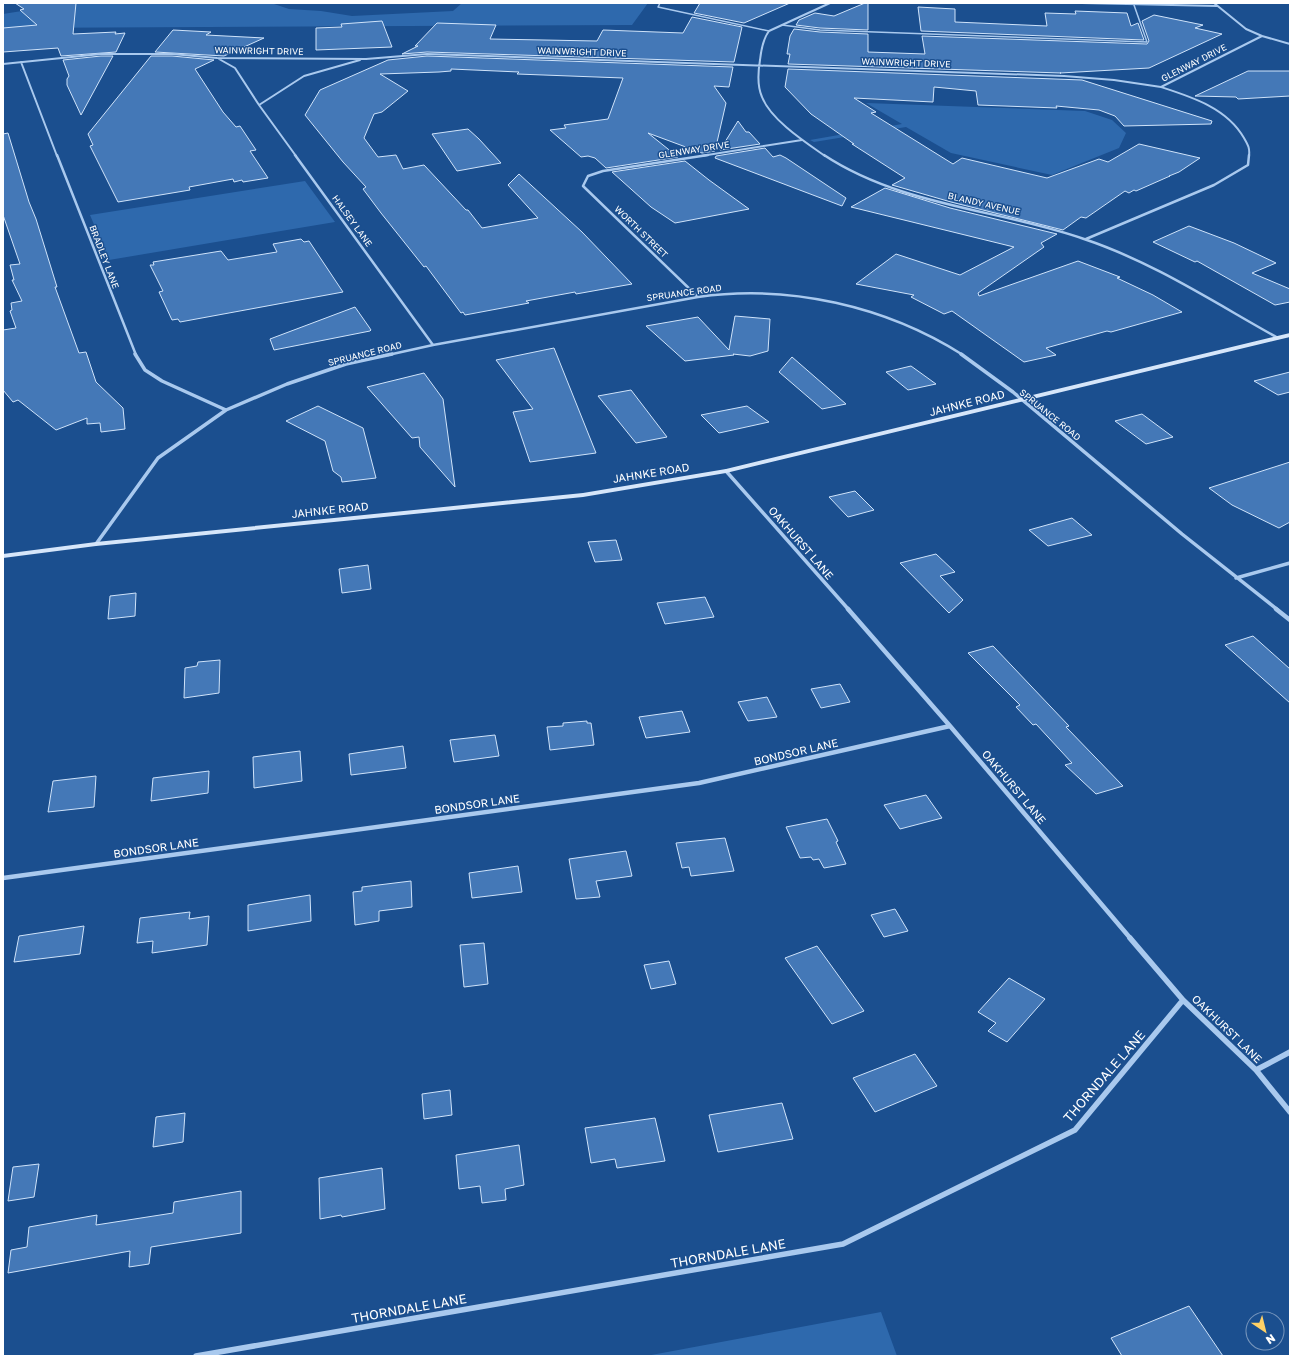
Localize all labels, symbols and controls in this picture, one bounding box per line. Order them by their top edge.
street label: GLENWAY DRIVE [1159,41,1228,84]
street label: WAINWRIGHT DRIVE [214,44,304,57]
street label: WAINWRIGHT DRIVE [537,44,627,59]
street label: WAINWRIGHT DRIVE [861,55,951,70]
street label: GLENWAY DRIVE [658,138,730,161]
street label: BLANDY AVENUE [947,190,1021,217]
street label: HALSEY LANE [330,193,375,249]
street label: WORTH STREET [612,203,671,260]
street label: BRADLEY LANE [87,224,122,290]
street label: SPRUANCE ROAD [646,282,722,303]
street label: SPRUANCE ROAD [327,339,403,368]
street label: JAHNKE ROAD [928,387,1006,418]
street label: SPRUANCE ROAD [1017,387,1083,443]
street label: JAHNKE ROAD [612,460,690,485]
street label: JAHNKE ROAD [291,499,369,520]
street label: OAKHURST LANE [766,504,837,582]
street label: BONDSOR LANE [753,735,840,768]
street label: OAKHURST LANE [980,747,1049,826]
street label: BONDSOR LANE [433,791,521,816]
street label: BONDSOR LANE [112,835,200,860]
street label: OAKHURST LANE [1190,992,1265,1066]
street label: THORNDALE LANE [1060,1027,1148,1125]
street label: THORNDALE LANE [669,1235,787,1271]
street label: THORNDALE LANE [350,1290,468,1326]
north arrow [1245,1311,1285,1351]
text: N [1264,1332,1278,1347]

